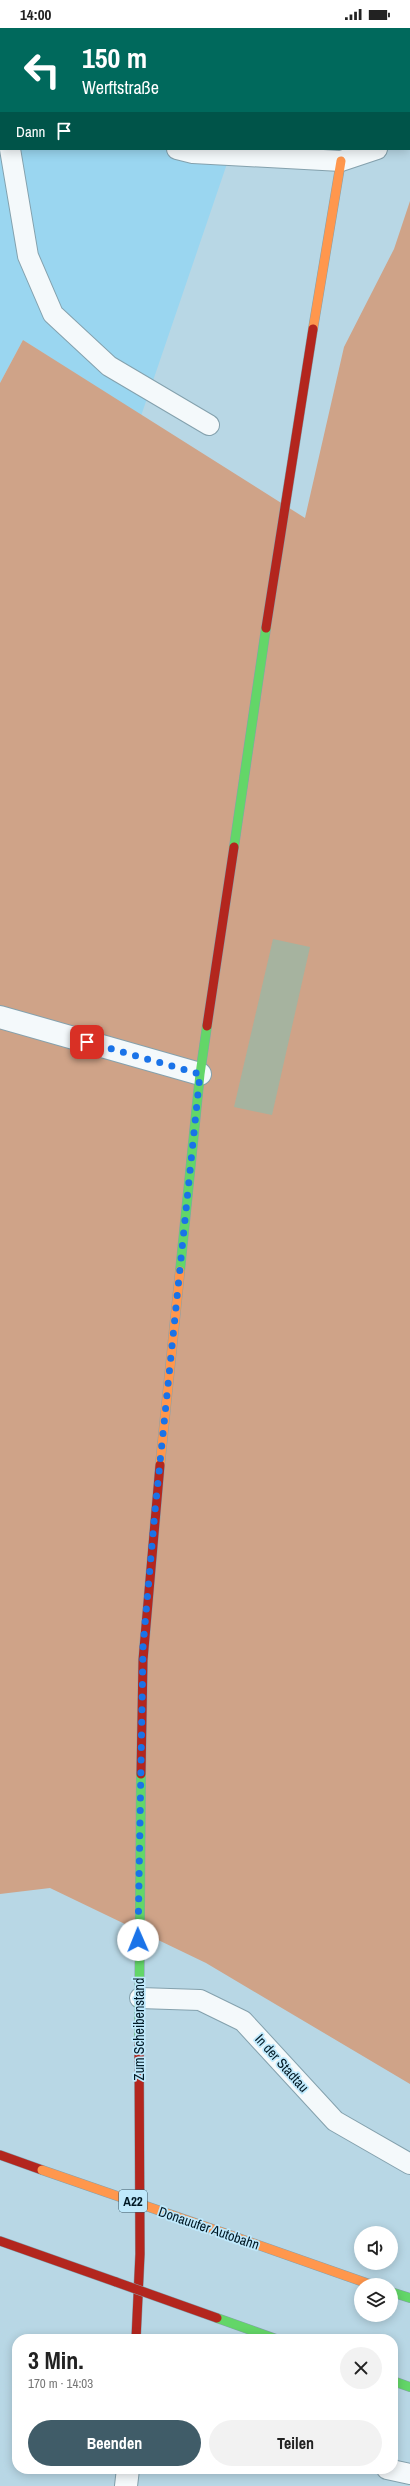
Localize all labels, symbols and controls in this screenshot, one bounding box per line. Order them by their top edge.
text: 14:00 [20,4,51,25]
text: 150 m [82,39,147,77]
icon: left [16,44,68,96]
text: Werftstraße [82,75,159,100]
icon: arrive [53,120,75,142]
text: Dann [16,121,45,142]
pin [70,1025,104,1059]
icon: arrive [76,1031,98,1053]
position arrow [117,1919,159,1961]
street label: Zum Scheibenstand [130,1978,148,2080]
street label: In der Stadtau [251,2030,313,2096]
road number: A22 [119,2190,147,2212]
street label: Donauufer Autobahn [156,2202,262,2254]
map controls [354,2226,398,2322]
button: sound [354,2226,398,2270]
button: layers [354,2278,398,2322]
text: 3 Min. [28,2344,84,2376]
button: close [340,2347,382,2389]
text: 170 m · 14:03 [28,2375,93,2392]
button: Beenden [28,2420,201,2466]
button: Teilen [209,2420,382,2466]

